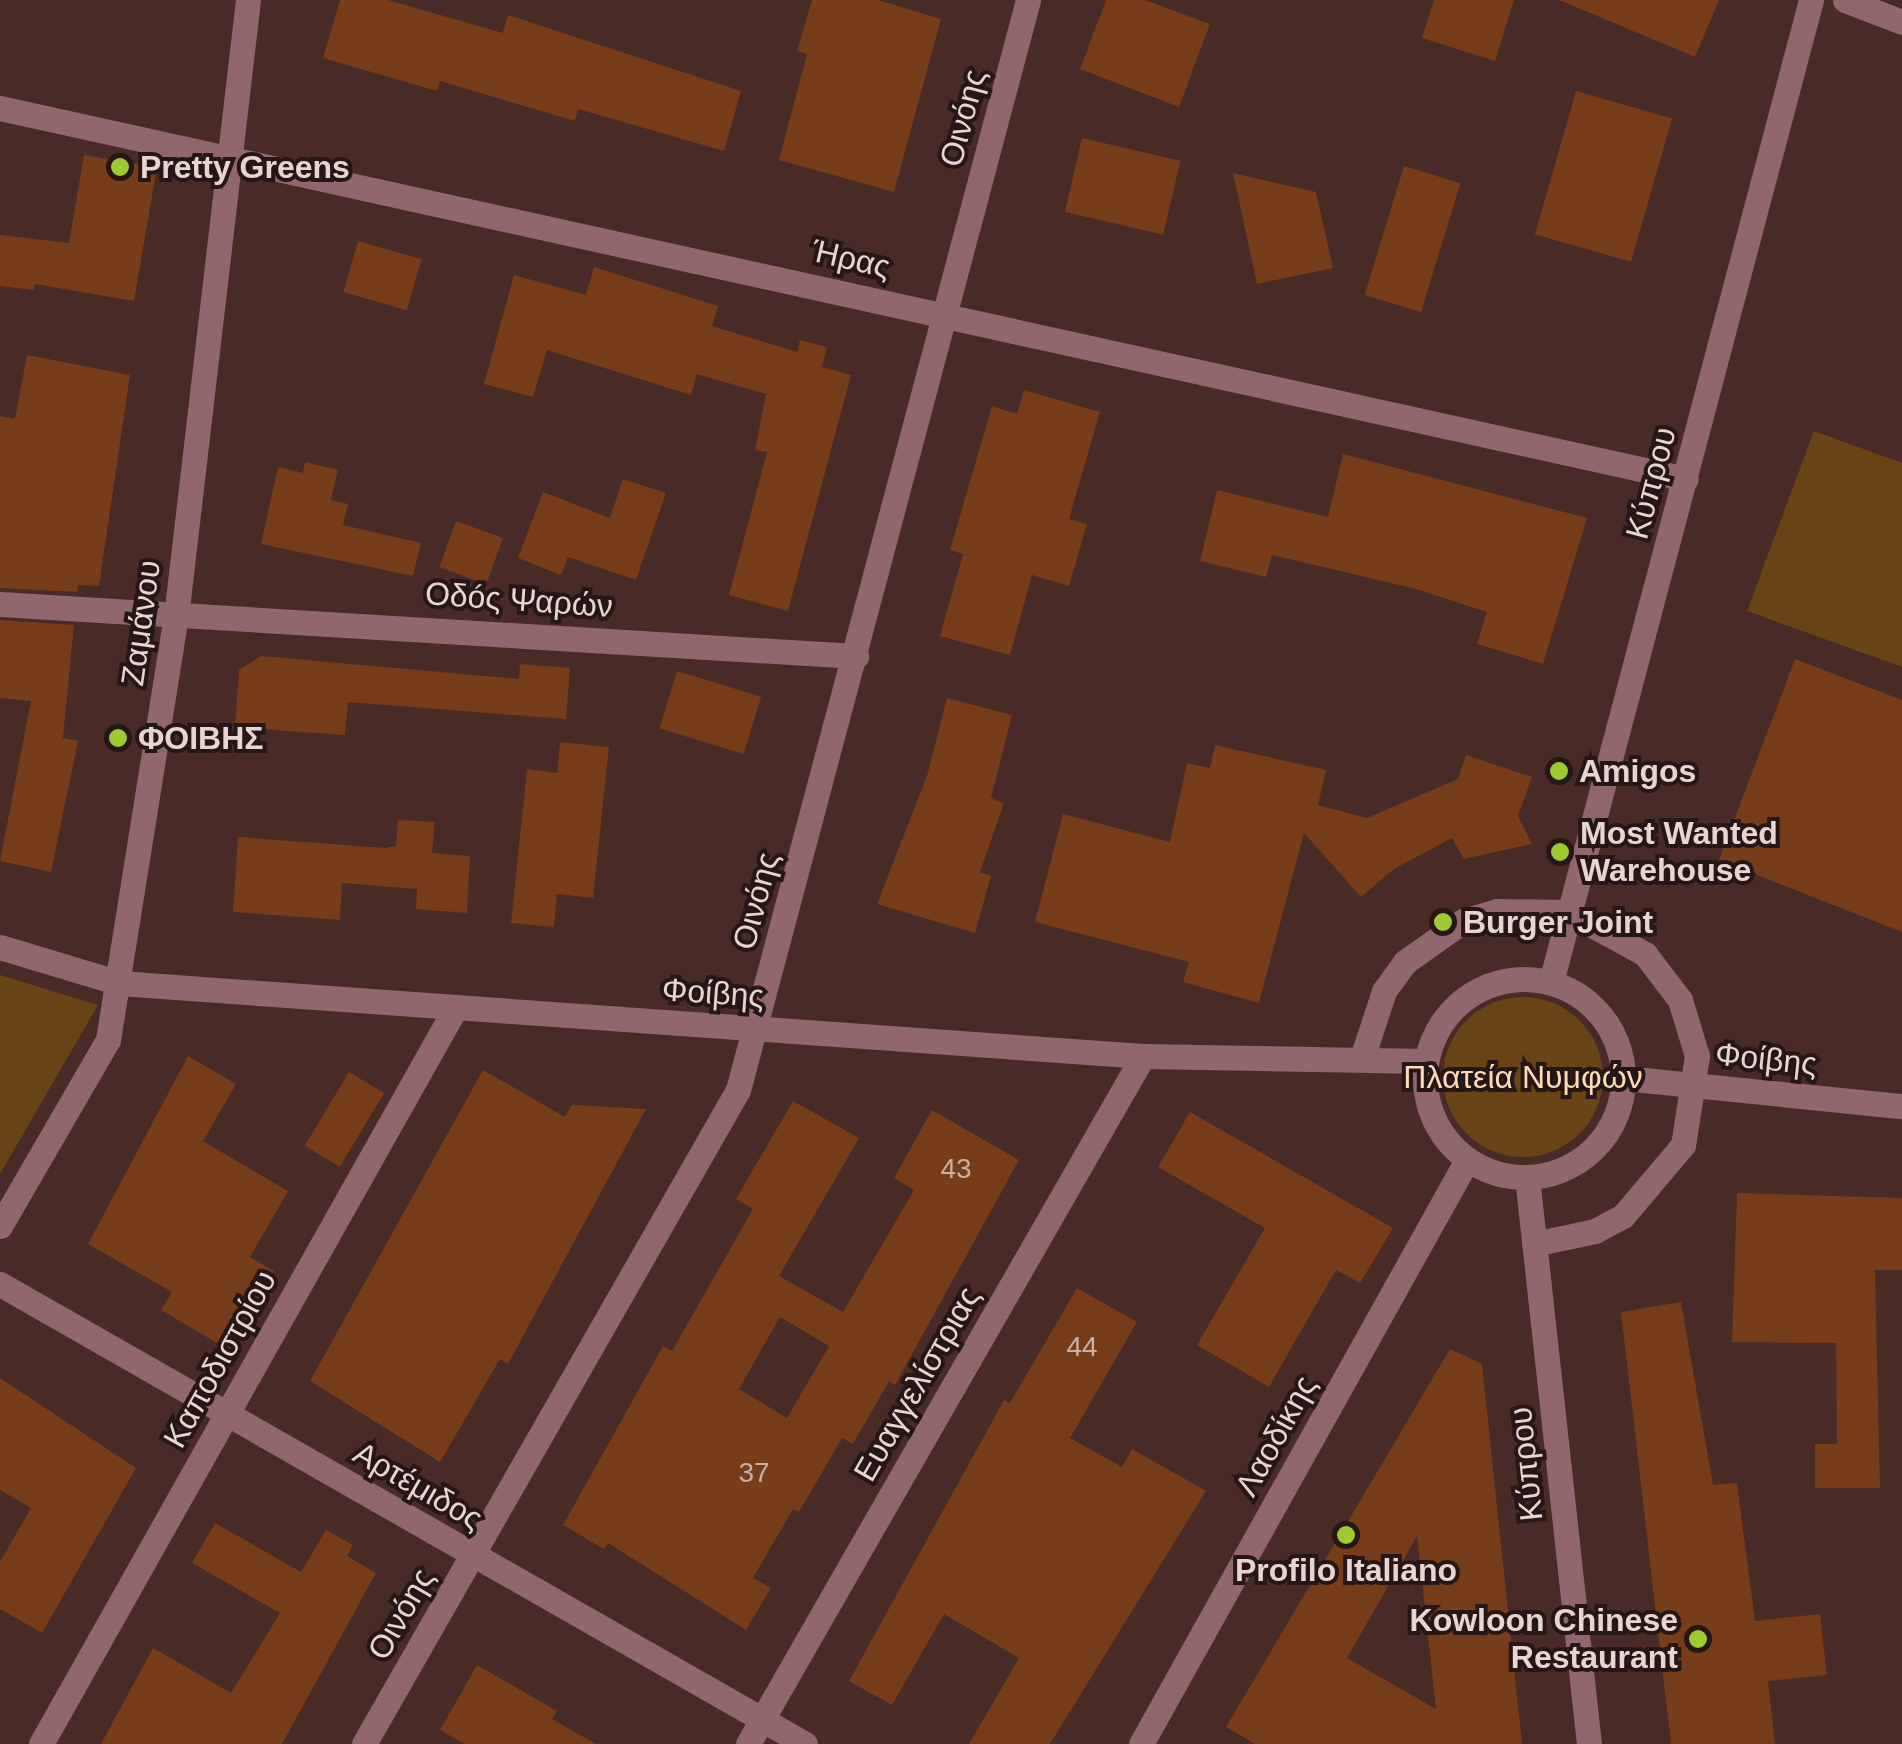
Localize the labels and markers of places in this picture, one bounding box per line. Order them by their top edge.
place label: Pretty Greens [140,148,350,186]
marker: Pretty Greens [109,156,131,178]
place label: ΦΟΙΒΗΣ [138,719,263,757]
marker: ΦΟΙΒΗΣ [107,727,129,749]
place label: Amigos [1579,752,1696,790]
marker: Amigos [1548,760,1570,782]
place label: Most Wanted Warehouse [1580,815,1778,890]
marker: Most Wanted Warehouse [1549,841,1571,863]
place label: Burger Joint [1463,903,1653,941]
marker: Burger Joint [1432,911,1454,933]
marker: Profilo Italiano [1335,1524,1357,1546]
place label: Profilo Italiano [1235,1551,1457,1589]
place label: Kowloon Chinese Restaurant [1410,1602,1678,1677]
marker: Kowloon Chinese Restaurant [1687,1628,1709,1650]

